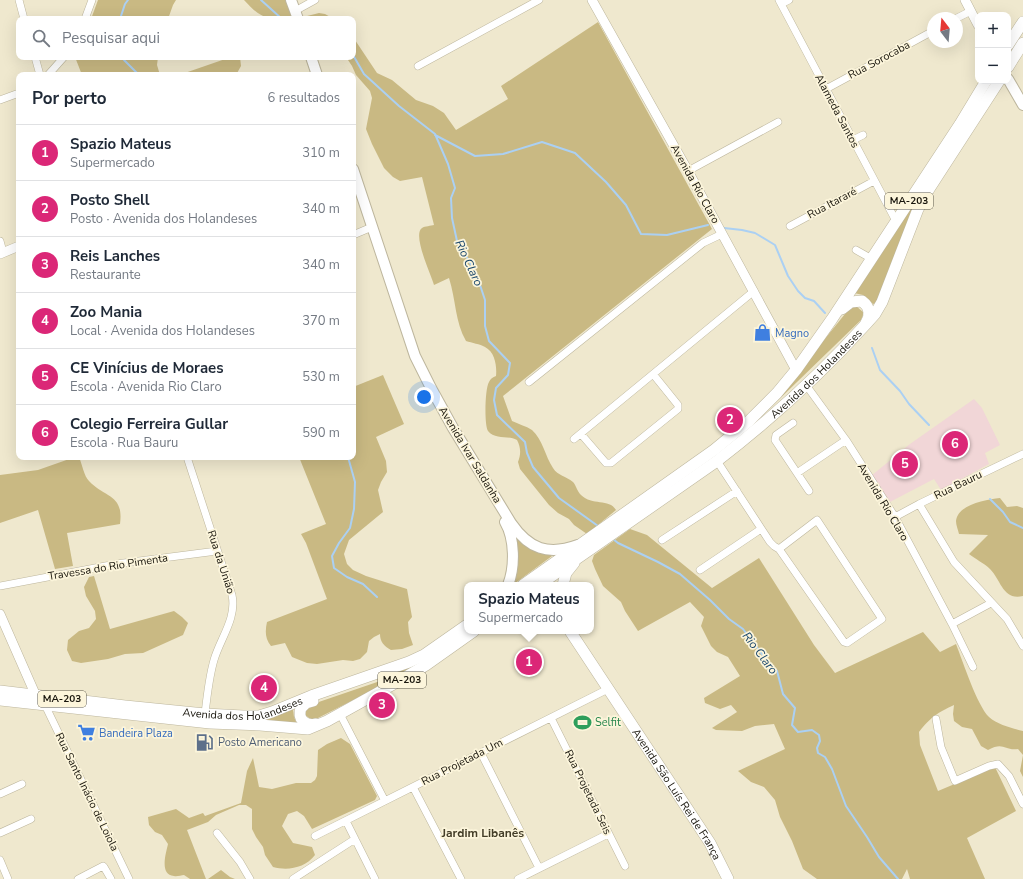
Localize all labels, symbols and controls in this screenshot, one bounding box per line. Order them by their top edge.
north arrow [927,12,963,48]
map controls [975,12,1011,84]
button: + [975,12,1011,48]
search box [16,16,356,60]
icon: search [30,27,52,49]
text: Pesquisar aqui [62,28,160,48]
street label: Rua Sorocaba [845,37,913,83]
button: − [975,48,1011,84]
street label: Alameda Santos [811,71,863,151]
text: Por perto [32,87,107,110]
text: 6 resultados [268,89,340,107]
text: Spazio Mateus [70,134,171,154]
street label: Avenida Rio Claro [667,142,723,226]
text: 1 [41,144,49,162]
text: 310 m [302,144,340,162]
text: Supermercado [70,154,155,172]
street label: Rua Itararé [805,184,860,222]
text: Posto Shell [70,190,150,210]
road number: MA-203 [885,193,933,209]
text: 2 [41,200,49,218]
text: 340 m [302,200,340,218]
text: Posto · Avenida dos Holandeses [70,210,257,228]
water label: Rio Claro [451,237,487,289]
text: Reis Lanches [70,246,160,266]
text: 3 [41,256,49,274]
text: 340 m [302,256,340,274]
text: Restaurante [70,266,141,284]
text: Zoo Mania [70,302,142,322]
text: 4 [41,312,49,330]
text: 370 m [302,312,340,330]
text: Local · Avenida dos Holandeses [70,322,255,340]
shop icon: Magno [752,323,772,343]
street label: Avenida dos Holandeses [767,326,865,422]
place label: Magno [775,326,809,341]
text: CE Vinícius de Moraes [70,358,224,378]
text: 5 [41,368,49,386]
text: 530 m [302,368,340,386]
text: Escola · Avenida Rio Claro [70,378,222,396]
your location [414,387,434,407]
street label: Avenida Ivar Saldanha [435,404,505,506]
pin: 2 [717,405,743,435]
text: Colegio Ferreira Gullar [70,414,228,434]
text: 6 [41,424,49,442]
text: 590 m [302,424,340,442]
pin: 6 [942,429,968,459]
text: Escola · Rua Bauru [70,434,178,452]
pin: 5 [892,449,918,479]
street label: Avenida Rio Claro [854,460,912,544]
street label: Rua Bauru [931,467,985,503]
street label: Rua da União [204,528,238,596]
street label: Travessa do Rio Pimenta [47,550,169,584]
popup [464,582,594,634]
text: Spazio Mateus [478,589,580,609]
text: Supermercado [478,609,563,627]
water label: Rio Claro [739,628,781,678]
pin: 1 [516,647,542,677]
road number: MA-203 [378,672,426,688]
pin: 4 [251,673,277,703]
pin: 3 [369,690,395,720]
road number: MA-203 [38,691,86,707]
street label: Avenida dos Holandeses [182,693,305,724]
sports icon: Selfit [572,712,592,732]
place label: Selfit [595,715,621,730]
supermarket icon: Bandeira Plaza [76,723,96,743]
street label: Avenida São Luís Rei de França [629,725,725,862]
place label: Bandeira Plaza [99,726,173,741]
street label: Rua Santo Inácio de Loiola [52,730,122,854]
fuel station icon: Posto Americano [195,732,215,752]
place label: Posto Americano [218,735,302,750]
street label: Rua Projetada Um [419,735,505,789]
street label: Rua Projetada Seis [561,747,615,837]
district label: Jardim Libanês [441,825,524,841]

